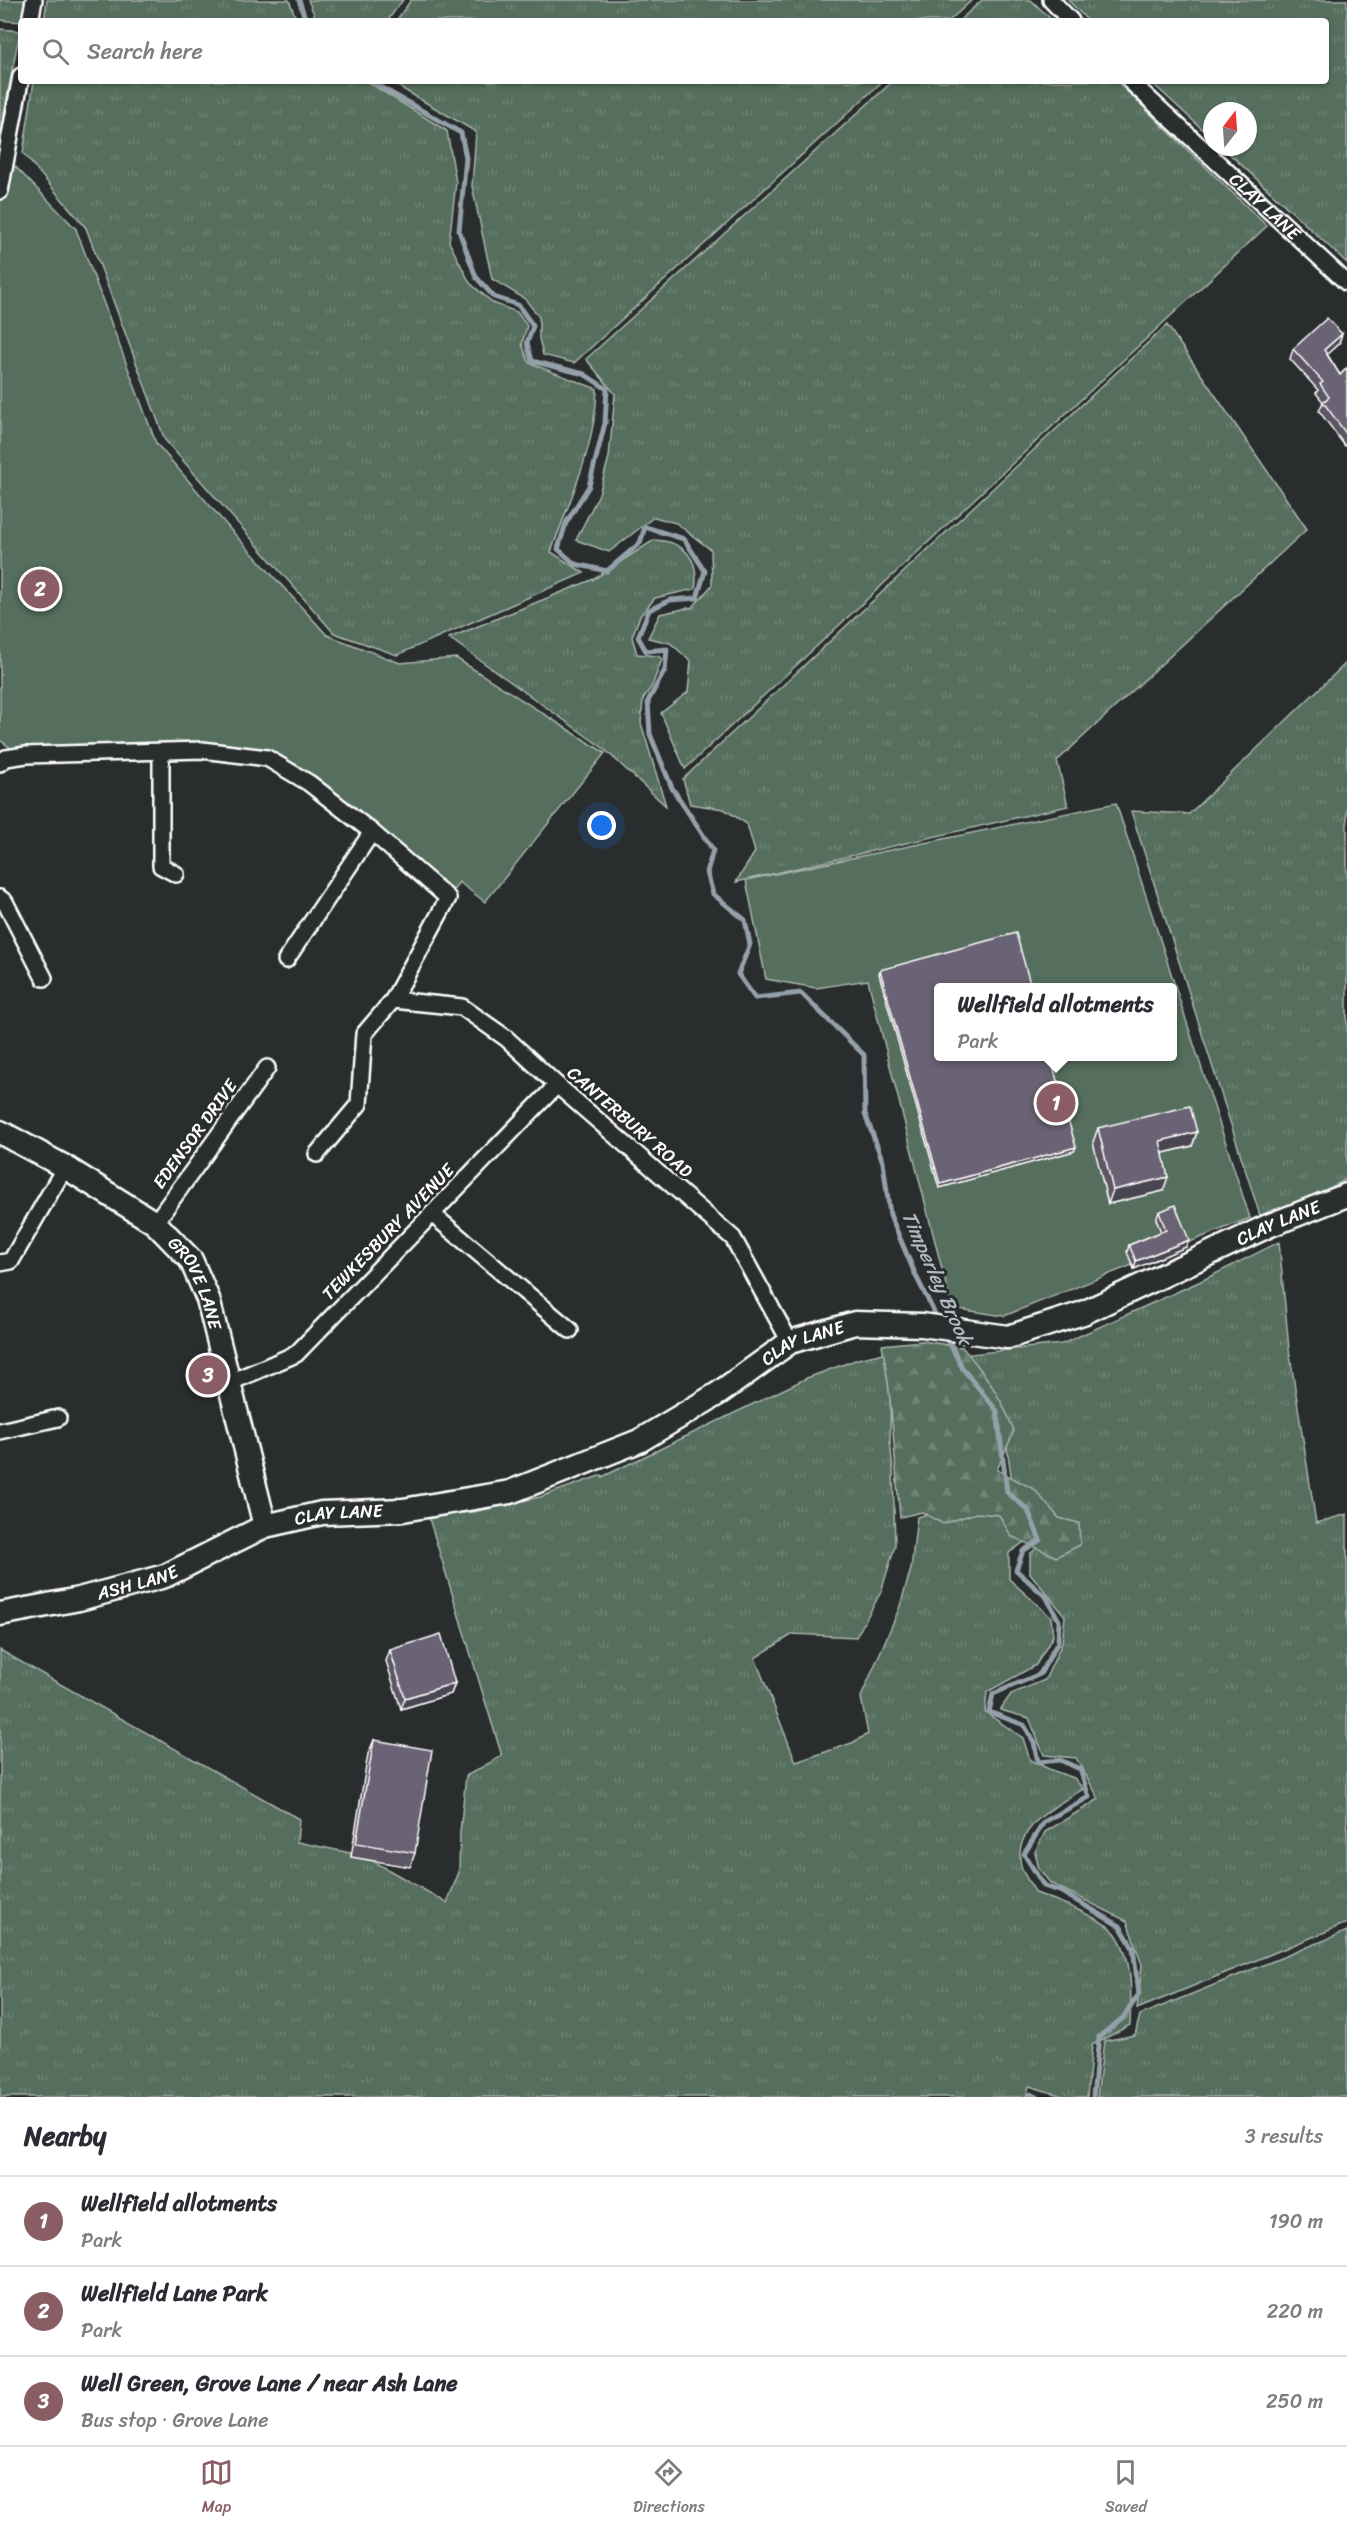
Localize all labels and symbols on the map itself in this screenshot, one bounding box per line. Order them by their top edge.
north arrow [1203,102,1257,156]
street label: CLAY LANE [1221,164,1309,249]
pin: 2 [20,566,60,612]
your location [587,811,616,840]
street label: CANTERBURY ROAD [560,1058,701,1186]
street label: EDENSOR DRIVE [144,1071,247,1196]
pin: 1 [1036,1080,1076,1126]
street label: TEWKESBURY AVENUE [314,1155,463,1308]
street label: CLAY LANE [1231,1191,1326,1255]
water label: Timperley Brook [892,1205,983,1353]
street label: GROVE LANE [160,1228,231,1334]
street label: CLAY LANE [754,1311,849,1374]
pin: 3 [188,1352,228,1398]
street label: CLAY LANE [291,1495,384,1535]
street label: ASH LANE [92,1555,185,1610]

